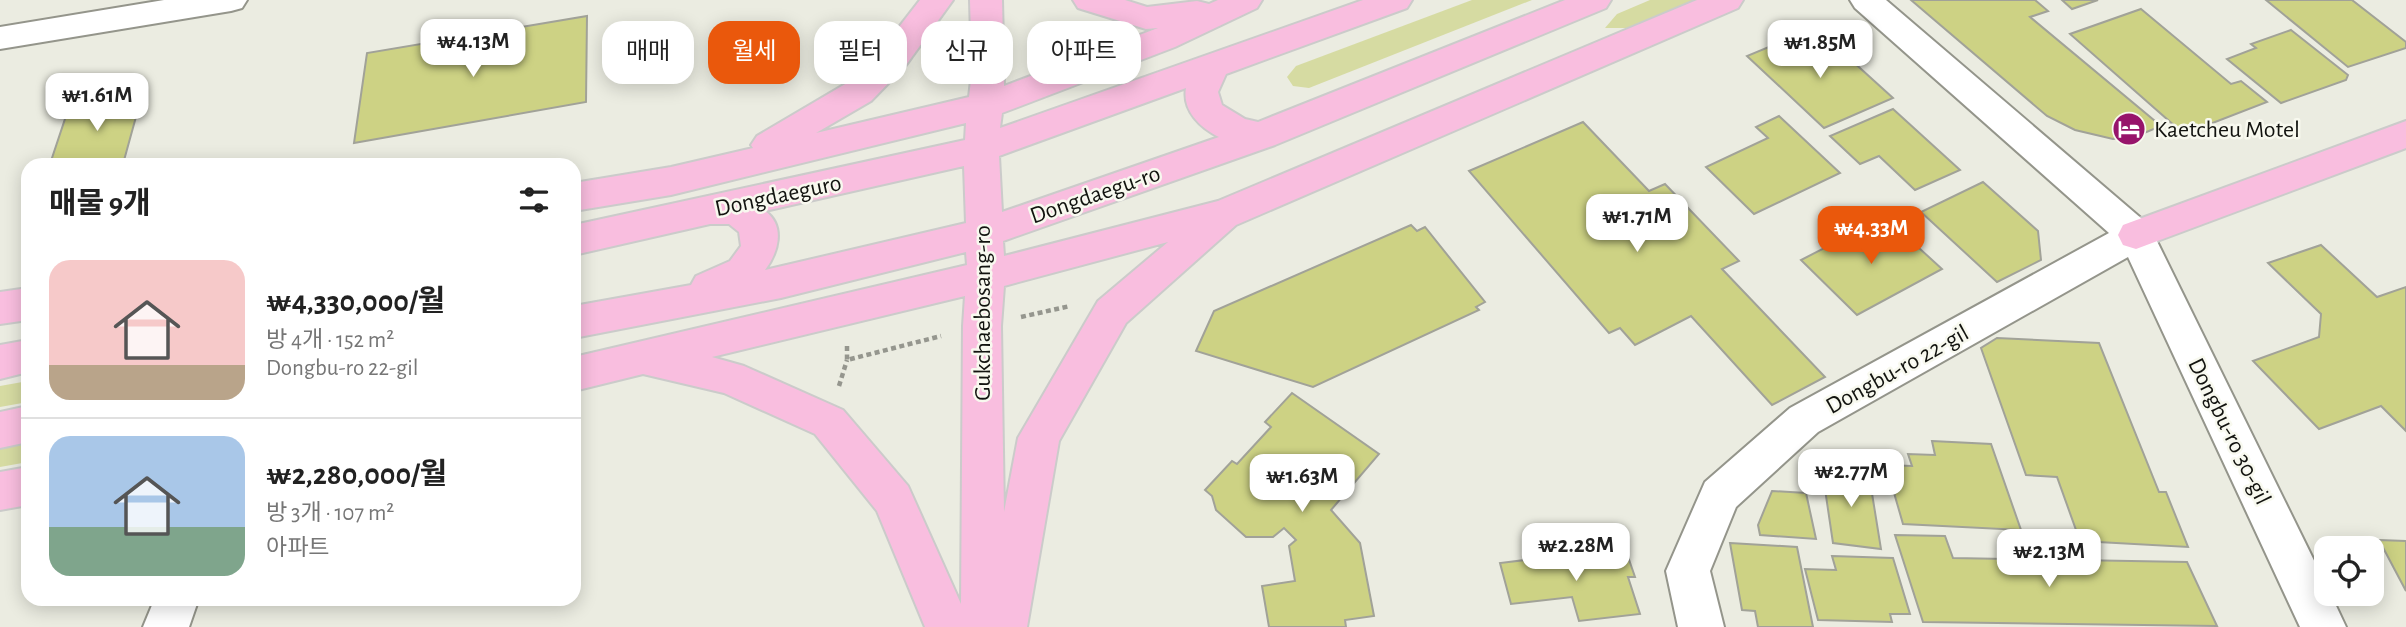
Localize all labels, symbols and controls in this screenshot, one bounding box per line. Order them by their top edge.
pin: ₩4.13M [416,20,530,79]
pin: ₩1.85M [1763,20,1877,80]
chip: 매매 [602,21,694,84]
chip: 월세 [708,21,800,84]
chip: 필터 [814,21,907,84]
chip: 신규 [921,21,1013,84]
chip: 아파트 [1027,21,1141,84]
text: ₩4.13M [436,30,510,53]
text: ₩1.85M [1784,31,1856,54]
pin: ₩1.61M [40,74,154,133]
text: ₩1.61M [61,84,133,107]
hotel icon: Kaetcheu Motel [2110,110,2148,148]
place label: Kaetcheu Motel [2154,118,2300,142]
street label: Dongdaegu-ro [1027,161,1164,228]
street label: Dongdaeguro [713,171,844,221]
icon: filters [515,181,553,219]
text: 매물 9개 [49,189,151,219]
pin: ₩1.71M [1580,194,1694,254]
text: ₩1.71M [1602,205,1672,228]
pin: ₩4.33M [1814,206,1928,266]
text: ₩4.33M [1834,217,1908,240]
street label: Gukchaebosang-ro [971,225,995,401]
text: ₩4,330,000/월 [266,287,445,317]
icon: home [105,288,189,372]
street label: Dongbu-ro 22-gil [1822,321,1973,419]
text: 방 4개 · 152 m² [266,329,394,352]
street label: Dongbu-ro 30-gil [2183,354,2275,509]
text: Dongbu-ro 22-gil [266,357,419,380]
pin: ₩2.77M [1794,449,1908,509]
pin: ₩1.63M [1245,454,1359,514]
text: ₩2,280,000/월 [266,460,447,490]
text: ₩2.77M [1814,460,1888,483]
icon: home [105,464,189,548]
text: ₩1.63M [1266,465,1338,488]
text: 방 3개 · 107 m² [266,502,394,525]
pin: ₩2.28M [1519,524,1633,583]
pin: ₩2.13M [1992,530,2106,589]
text: ₩2.28M [1538,534,1614,557]
map controls [2314,536,2384,606]
button: locate [2314,536,2384,606]
text: 아파트 [266,537,329,560]
text: ₩2.13M [2013,540,2085,563]

